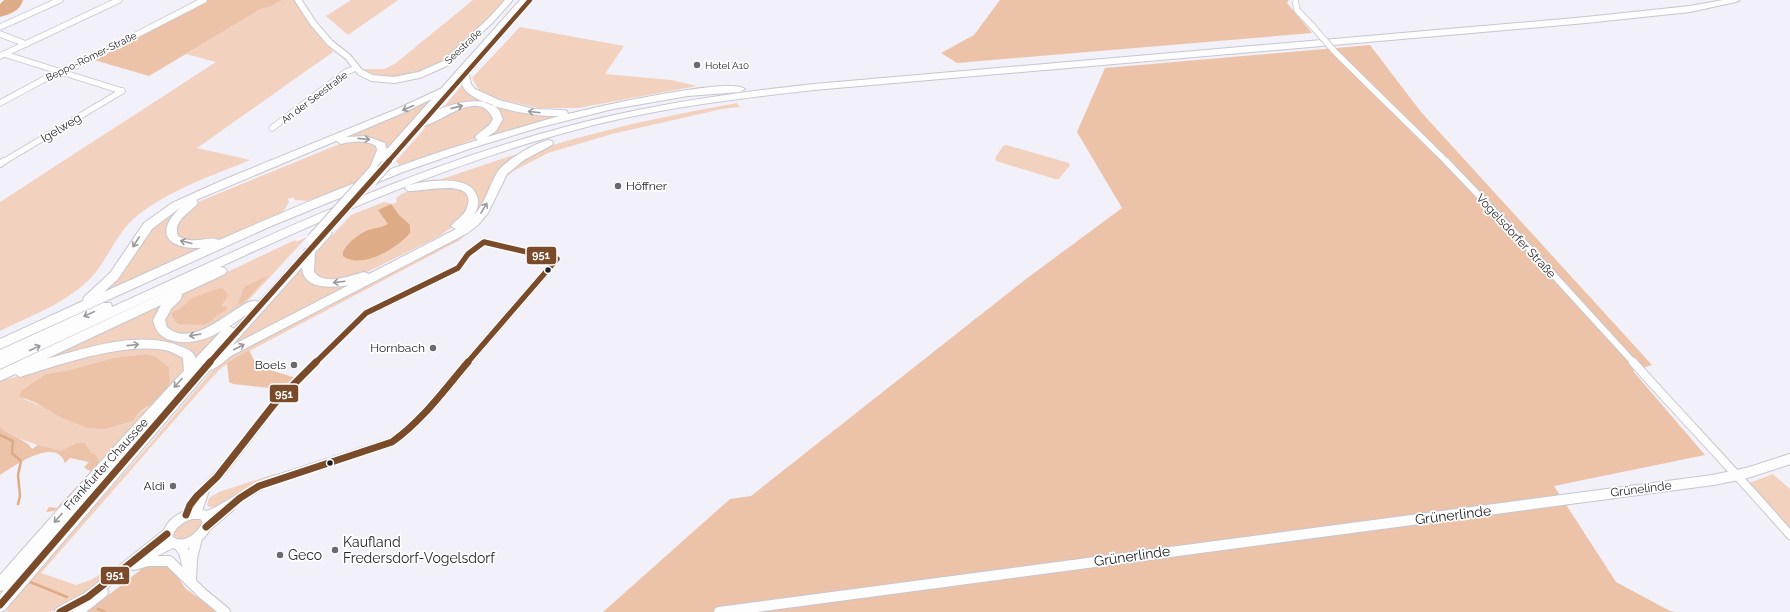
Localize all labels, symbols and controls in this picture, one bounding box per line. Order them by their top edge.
street label: Seestraße [443,26,484,66]
street label: Beppo-Römer-Straße [44,30,138,83]
marker: Hotel A10 [692,60,702,70]
place label: Hotel A10 [705,60,749,71]
street label: An der Seestraße [279,69,349,126]
one-way arrow [450,102,463,110]
one-way arrow [402,105,414,112]
one-way arrow [528,108,541,116]
street label: Igelweg [38,111,84,145]
one-way arrow [357,135,370,143]
place label: Höffner [626,179,668,193]
marker: Höffner [613,181,623,191]
street label: Vogelsdorfer Straße [1473,191,1559,281]
one-way arrow [481,202,489,214]
one-way arrow [132,236,140,248]
one-way arrow [180,238,193,246]
line badge: 951 [526,246,557,265]
text: 951 [532,249,551,262]
unlabelled marker [543,265,553,275]
one-way arrow [333,278,346,286]
one-way arrow [83,311,95,318]
one-way arrow [189,332,202,340]
place label: Hornbach [370,341,425,355]
one-way arrow [126,342,139,349]
one-way arrow [233,343,245,350]
marker: Hornbach [428,343,438,353]
one-way arrow [29,344,41,351]
place label: Boels [255,358,286,372]
marker: Boels [289,360,299,370]
one-way arrow [174,378,183,389]
line badge: 951 [269,384,299,403]
text: 951 [275,388,294,401]
street label: Frankfurter Chaussee [61,415,151,513]
unlabelled marker [325,458,335,468]
street label: Grünelinde [1610,478,1672,500]
place label: Aldi [144,479,165,493]
marker: Aldi [168,481,178,491]
street label: Grünerlinde [1414,502,1492,528]
one-way arrow [54,513,63,523]
place label: Kaufland Fredersdorf-Vogelsdorf [343,534,496,566]
street label: Grünerlinde [1093,543,1171,569]
marker: Kaufland Fredersdorf-Vogelsdorf [330,545,340,555]
place label: Geco [288,547,322,563]
marker: Geco [275,550,285,560]
line badge: 951 [100,566,130,585]
text: 951 [106,569,125,582]

